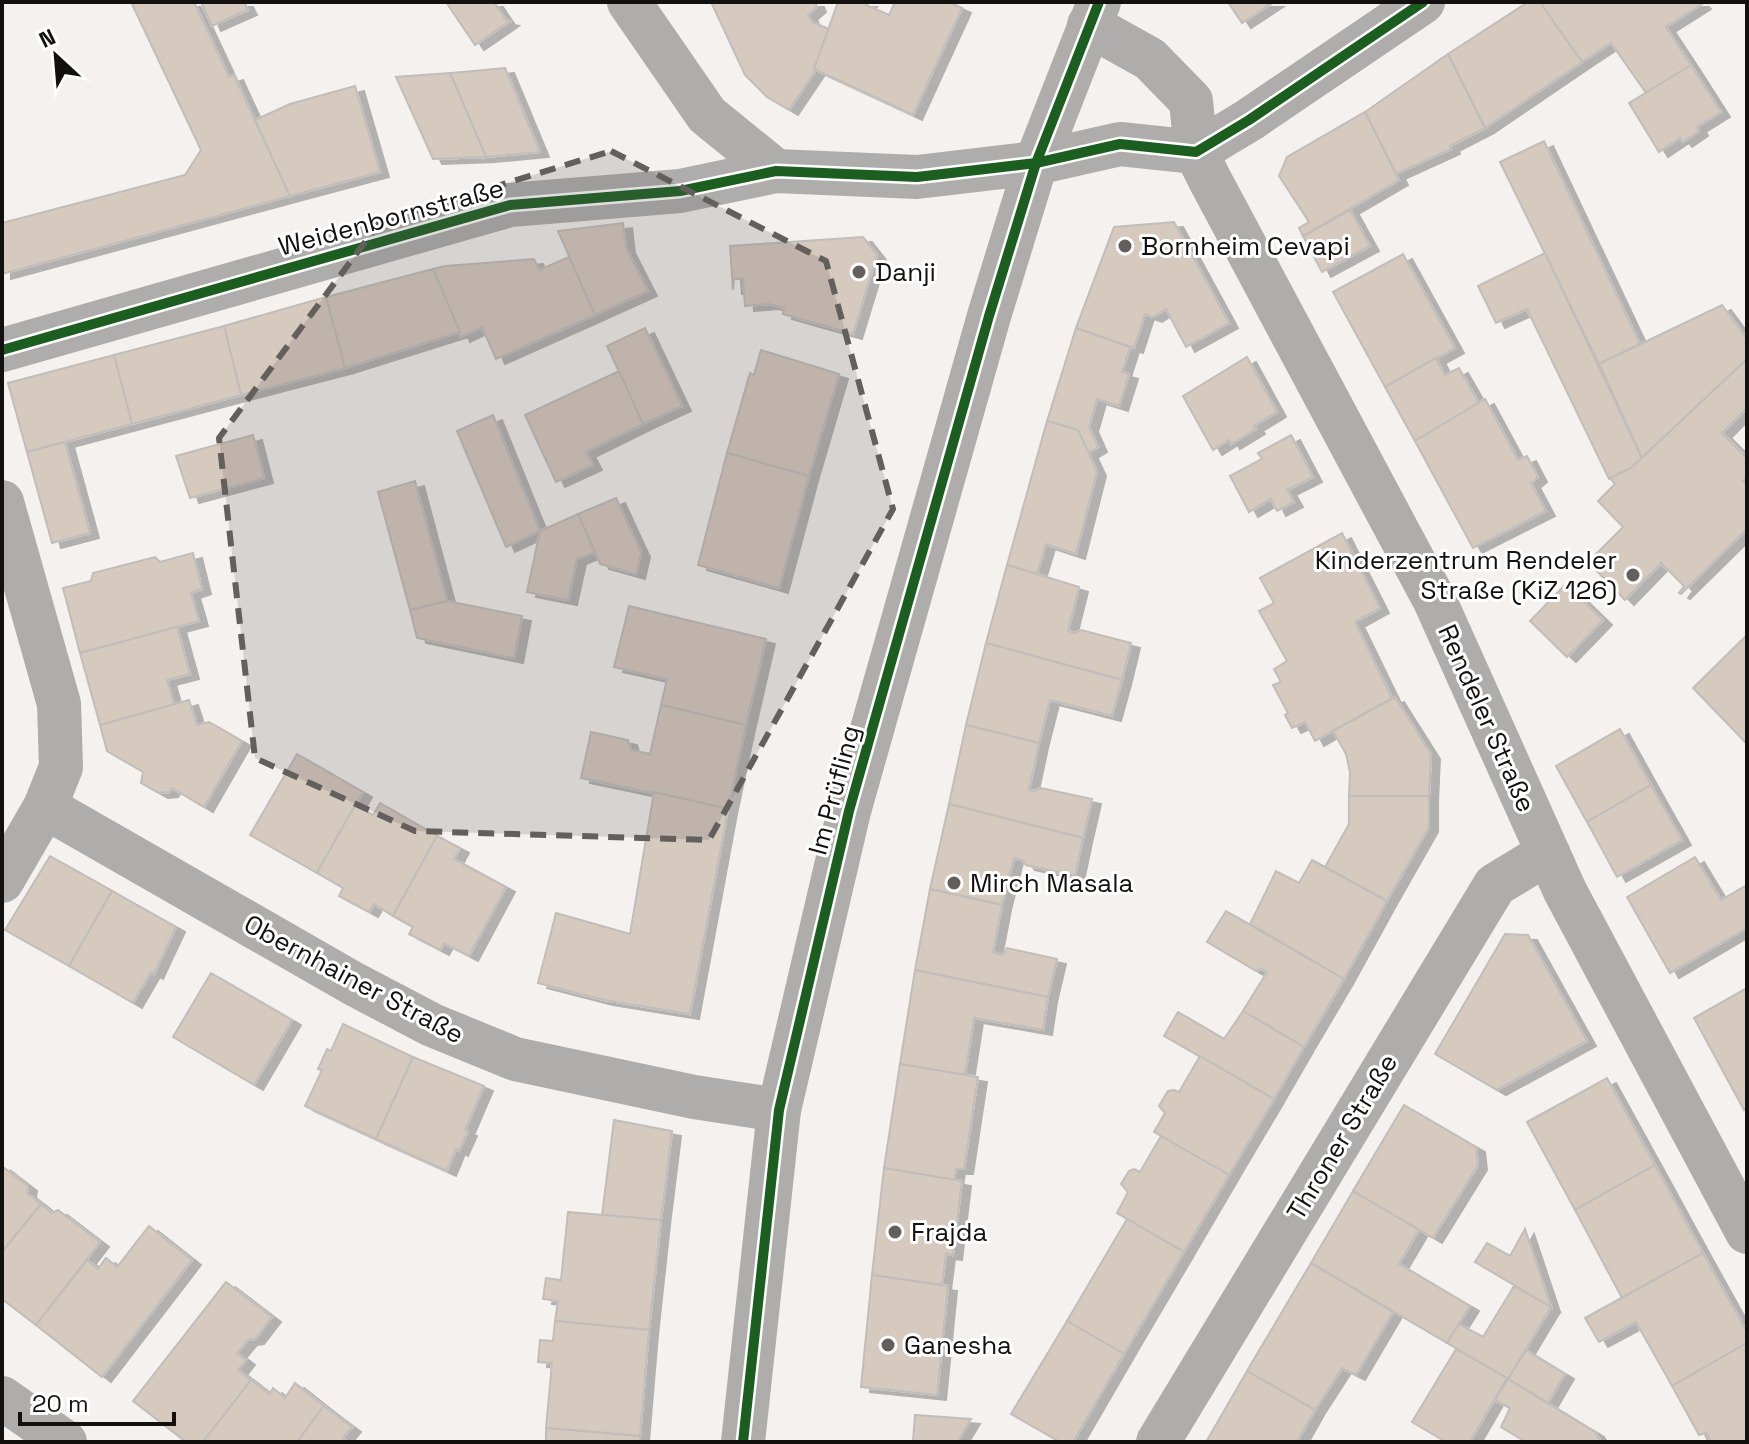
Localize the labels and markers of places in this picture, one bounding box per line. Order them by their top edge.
place label: Bornheim Cevapi [1141,229,1350,263]
marker: Bornheim Cevapi [1116,237,1134,255]
place label: Danji [875,255,936,289]
marker: Danji [850,263,868,281]
place label: Kinderzentrum Rendeler Straße (KiZ 126) [1315,543,1617,607]
marker: Kinderzentrum Rendeler Straße (KiZ 126) [1624,566,1642,584]
place label: Mirch Masala [970,866,1134,900]
marker: Mirch Masala [945,874,963,892]
place label: Frajda [911,1215,988,1249]
marker: Frajda [886,1223,904,1241]
place label: Ganesha [904,1328,1012,1362]
marker: Ganesha [879,1336,897,1354]

